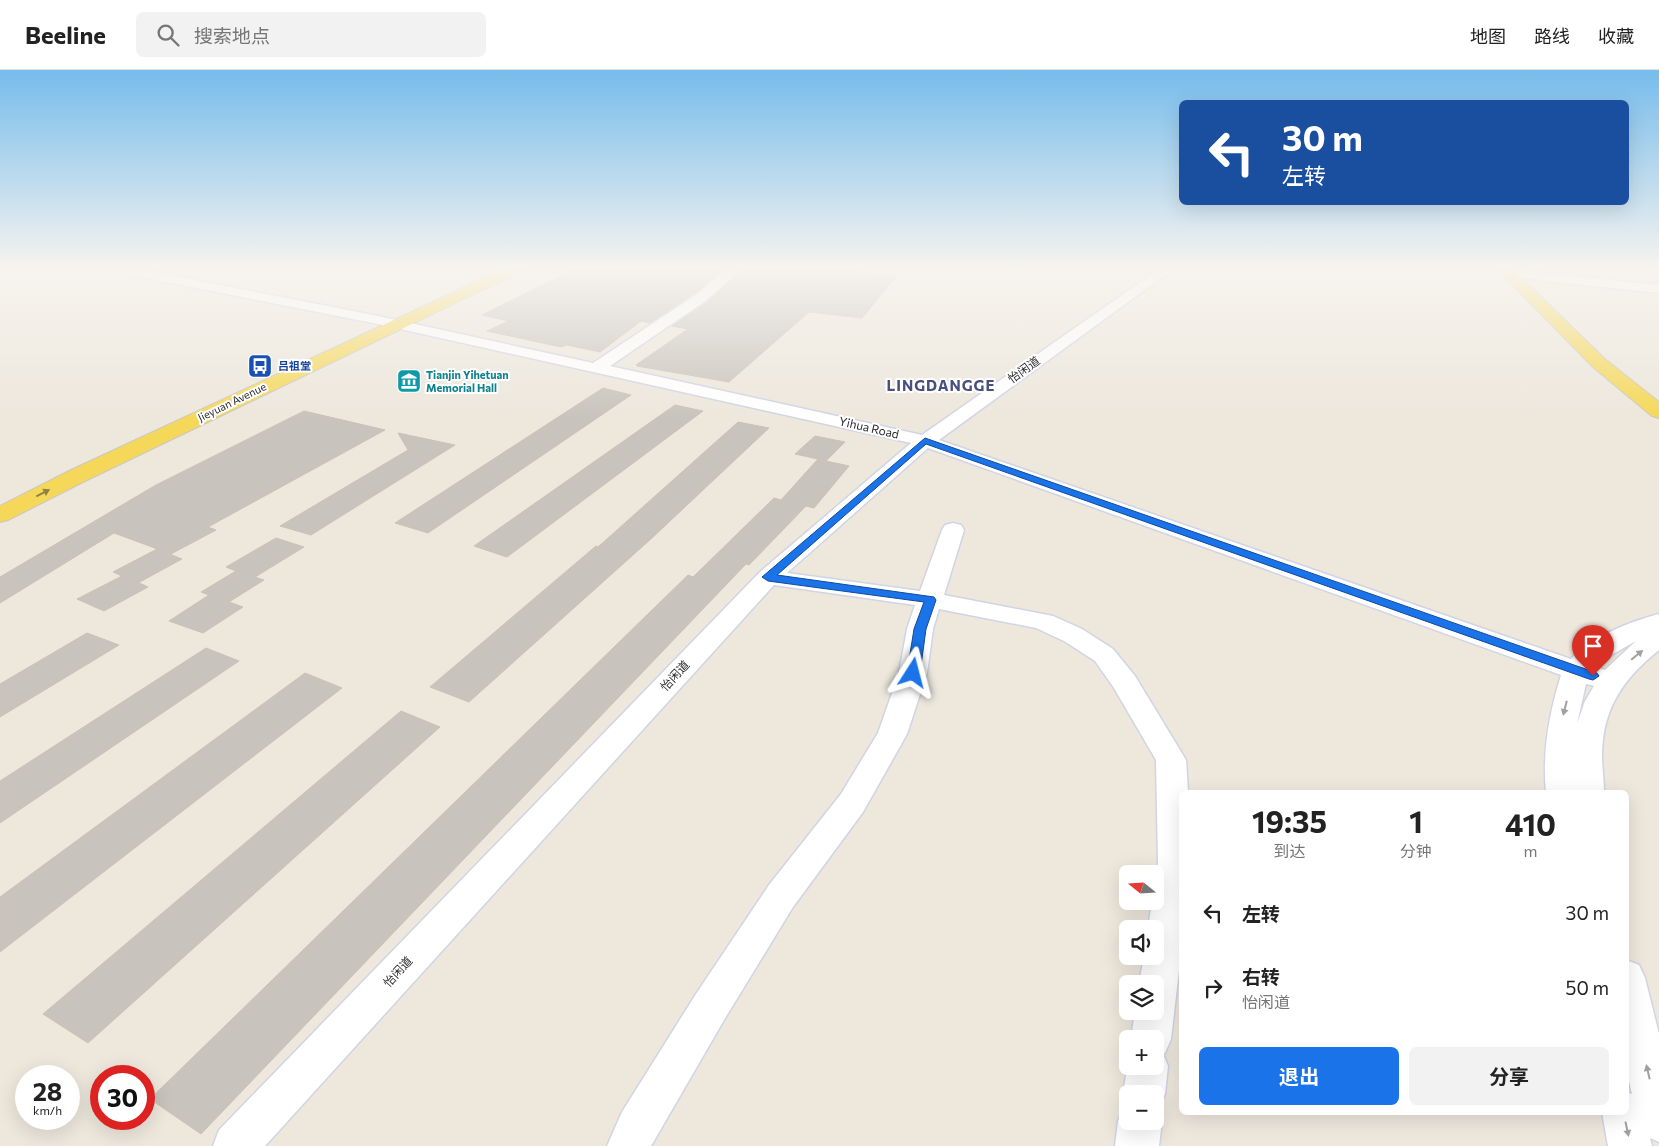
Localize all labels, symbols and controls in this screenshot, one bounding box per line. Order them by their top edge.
search box [136,12,486,57]
text: Beeline [25,20,106,49]
icon: search [154,21,182,49]
text: 搜索地点 [194,24,270,47]
text: 地图 [1470,25,1506,47]
text: 路线 [1534,25,1570,47]
text: 收藏 [1598,25,1634,47]
text: 30 m [1282,115,1363,158]
icon: left [1199,120,1264,185]
text: 左转 [1282,162,1326,189]
bus stop icon: 吕祖堂 [247,353,273,379]
street label: 怡闲道 [1005,353,1042,385]
place label: 吕祖堂 [278,359,311,372]
museum icon: Tianjin Yihetuan Memorial Hall [396,368,422,394]
place label: Tianjin Yihetuan Memorial Hall [426,368,509,394]
district label: LINGDANGGE [886,376,996,394]
street label: Jieyuan Avenue [196,379,269,425]
street label: Yihua Road [838,413,901,441]
one-way arrow [36,489,51,497]
pin [1572,625,1614,676]
icon: arrive [1579,632,1607,660]
position arrow [886,646,938,698]
one-way arrow [1630,650,1643,661]
street label: 怡闲道 [657,657,692,693]
one-way arrow [1561,700,1569,715]
text: 19:35 [1252,802,1327,839]
text: 1 [1409,802,1423,839]
text: 410 [1505,805,1556,842]
text: 到达 [1273,841,1305,860]
text: 分钟 [1400,841,1432,860]
text: m [1523,841,1537,860]
north arrow [1119,865,1164,910]
map controls [1119,865,1164,1130]
icon: left [1199,899,1227,927]
text: 30 m [1566,901,1609,924]
text: 左转 [1242,902,1280,925]
button: sound [1119,920,1164,965]
street label: 怡闲道 [380,953,415,989]
text: 右转 [1242,965,1280,988]
icon: right [1199,974,1227,1002]
button: layers [1119,975,1164,1020]
text: 50 m [1565,976,1609,999]
text: 怡闲道 [1242,992,1290,1011]
button: + [1119,1030,1164,1075]
button: 退出 [1199,1047,1399,1105]
button: 分享 [1409,1047,1609,1105]
speed limit sign: 30 [90,1065,155,1130]
one-way arrow [1644,1065,1652,1080]
text: 28 [33,1076,62,1106]
button: − [1119,1085,1164,1130]
text: km/h [33,1103,62,1117]
one-way arrow [1623,1122,1631,1137]

